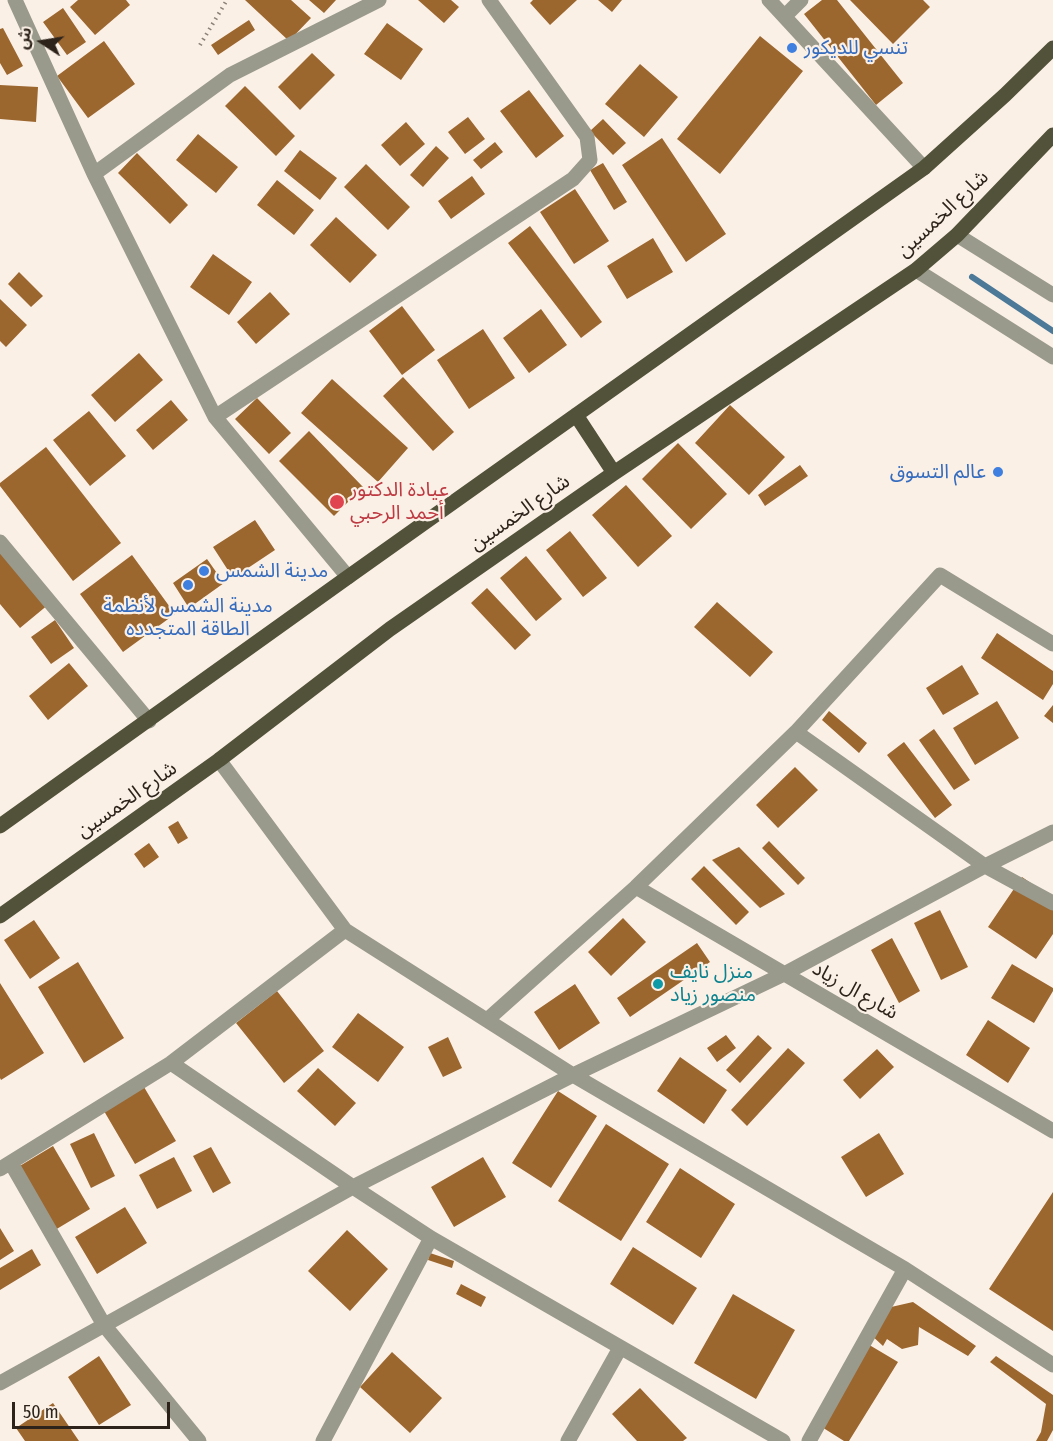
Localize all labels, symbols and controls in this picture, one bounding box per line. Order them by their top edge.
north arrow [12,12,72,72]
text: ش [12,25,35,51]
place label: تنسي للديكور [804,36,908,60]
marker: تنسي للديكور [785,41,799,55]
street label: شارع الخمسين [892,165,994,263]
place label: عالم التسوق [890,460,986,484]
marker: عالم التسوق [991,465,1005,479]
street label: شارع الخمسين [465,470,575,556]
place label: عيادة الدكتور أحمد الرحبي [350,478,449,525]
marker: عيادة الدكتور أحمد الرحبي [328,493,346,511]
place label: مدينة الشمس [216,559,328,583]
marker: مدينة الشمس [197,564,211,578]
marker: مدينة الشمس لأنظمة الطاقة المتجدده [181,578,195,592]
place label: مدينة الشمس لأنظمة الطاقة المتجدده [103,594,273,641]
street label: شارع الخمسين [72,757,182,843]
street label: شارع ال زياد [808,957,902,1025]
place label: منزل نايف منصور زياد [670,960,756,1007]
marker: منزل نايف منصور زياد [651,977,665,991]
scale bar [15,1390,172,1428]
text: 50 m [23,1401,59,1423]

